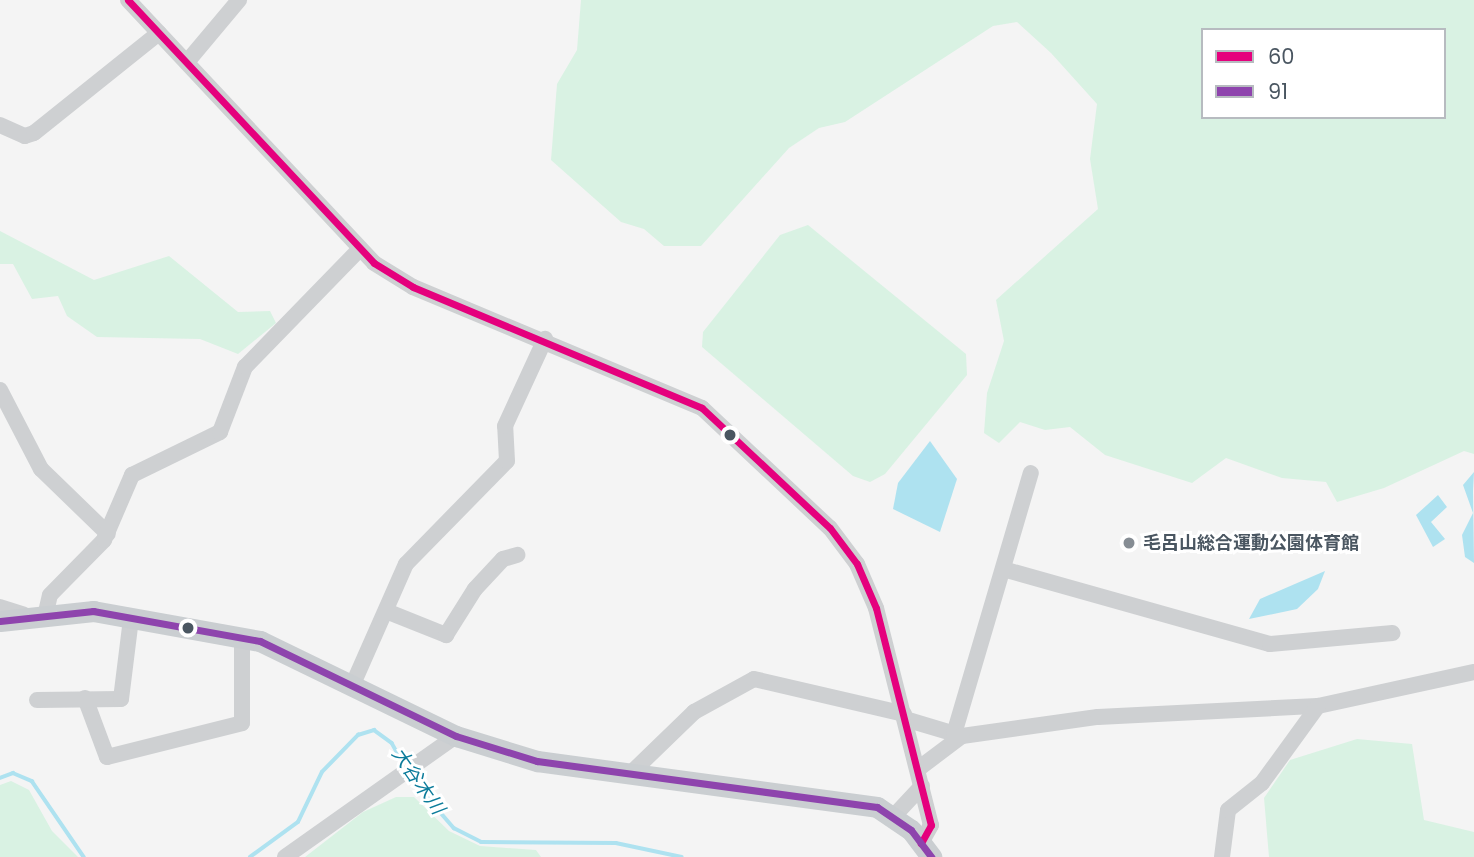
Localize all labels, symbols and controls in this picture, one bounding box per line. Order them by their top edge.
legend [1201,28,1446,119]
text: 60 [1268,42,1295,71]
text: 91 [1268,77,1288,106]
unlabelled marker [723,428,737,442]
place label: 毛呂山総合運動公園体育館 [1143,532,1359,554]
marker: 毛呂山総合運動公園体育館 [1121,535,1137,551]
unlabelled marker [181,621,195,635]
water label: 大谷木川 [387,743,449,819]

